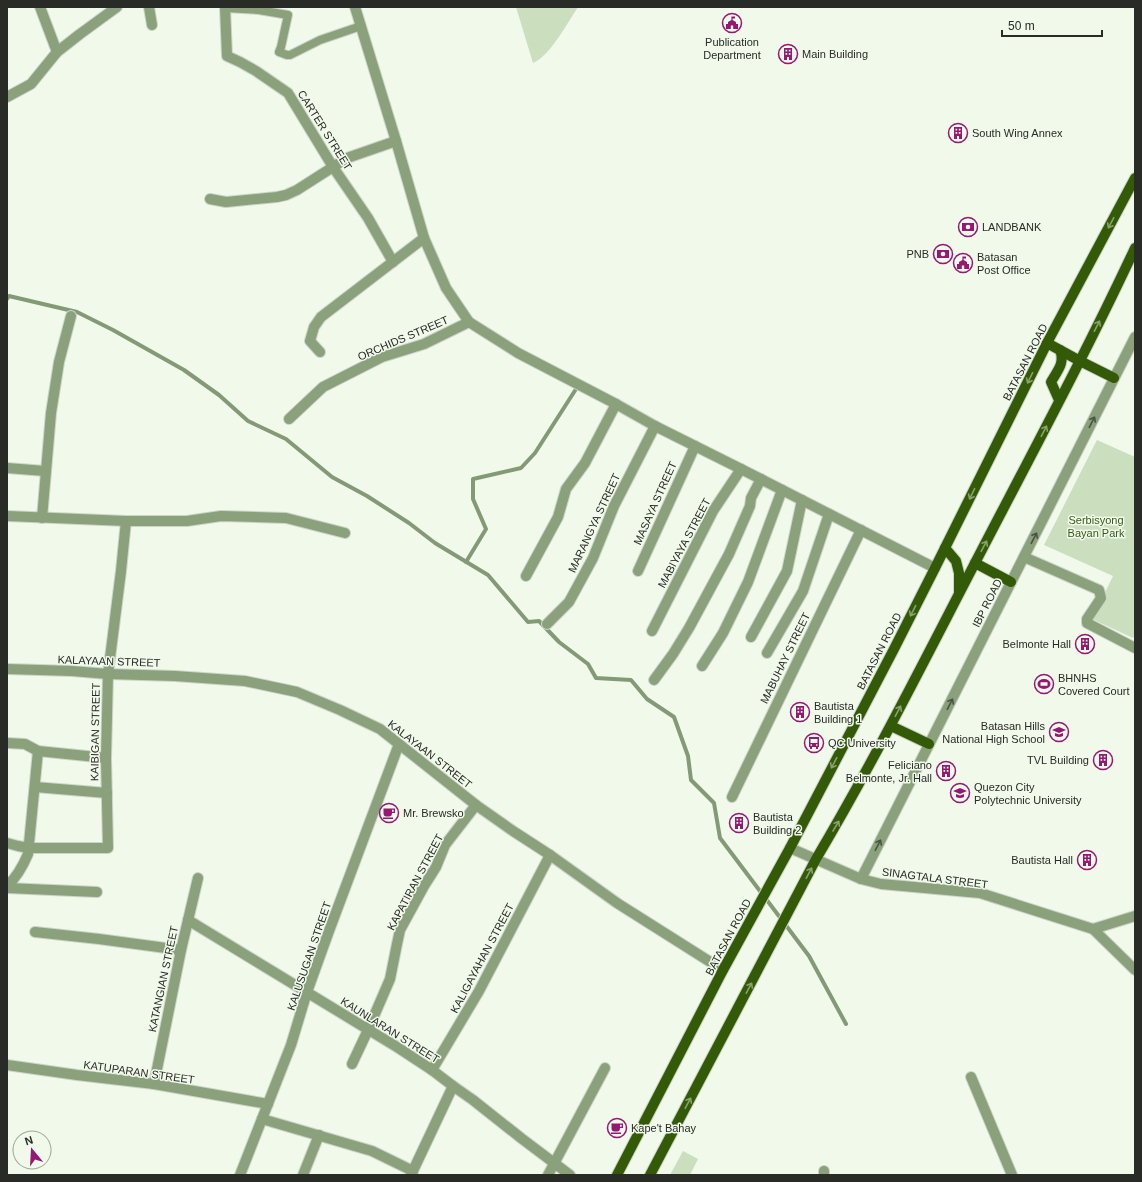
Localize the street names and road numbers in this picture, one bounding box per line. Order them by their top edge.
street label: CARTER STREET [296,88,354,172]
street label: ORCHIDS STREET [356,313,450,363]
street label: BATASAN ROAD [1000,322,1050,402]
street label: MASAYA STREET [631,459,679,547]
street label: MARANGYA STREET [566,471,622,574]
street label: MABIYAYA STREET [655,496,713,590]
street label: IBP ROAD [970,577,1004,629]
street label: MABUHAY STREET [758,610,812,705]
street label: BATASAN ROAD [854,611,904,691]
street label: KALAYAAN STREET [57,653,161,669]
street label: KAIBIGAN STREET [88,682,102,781]
street label: KALAYAAN STREET [386,718,474,791]
street label: KAPATIRAN STREET [385,832,446,932]
street label: SINAGTALA STREET [881,866,989,890]
street label: BATASAN ROAD [703,897,753,977]
street label: KALUSUGAN STREET [285,900,333,1012]
street label: KALIGAYAHAN STREET [448,901,516,1015]
street label: KATANGIAN STREET [146,924,180,1033]
street label: KAUNLARAN STREET [339,995,442,1065]
street label: KATUPARAN STREET [83,1058,196,1086]

